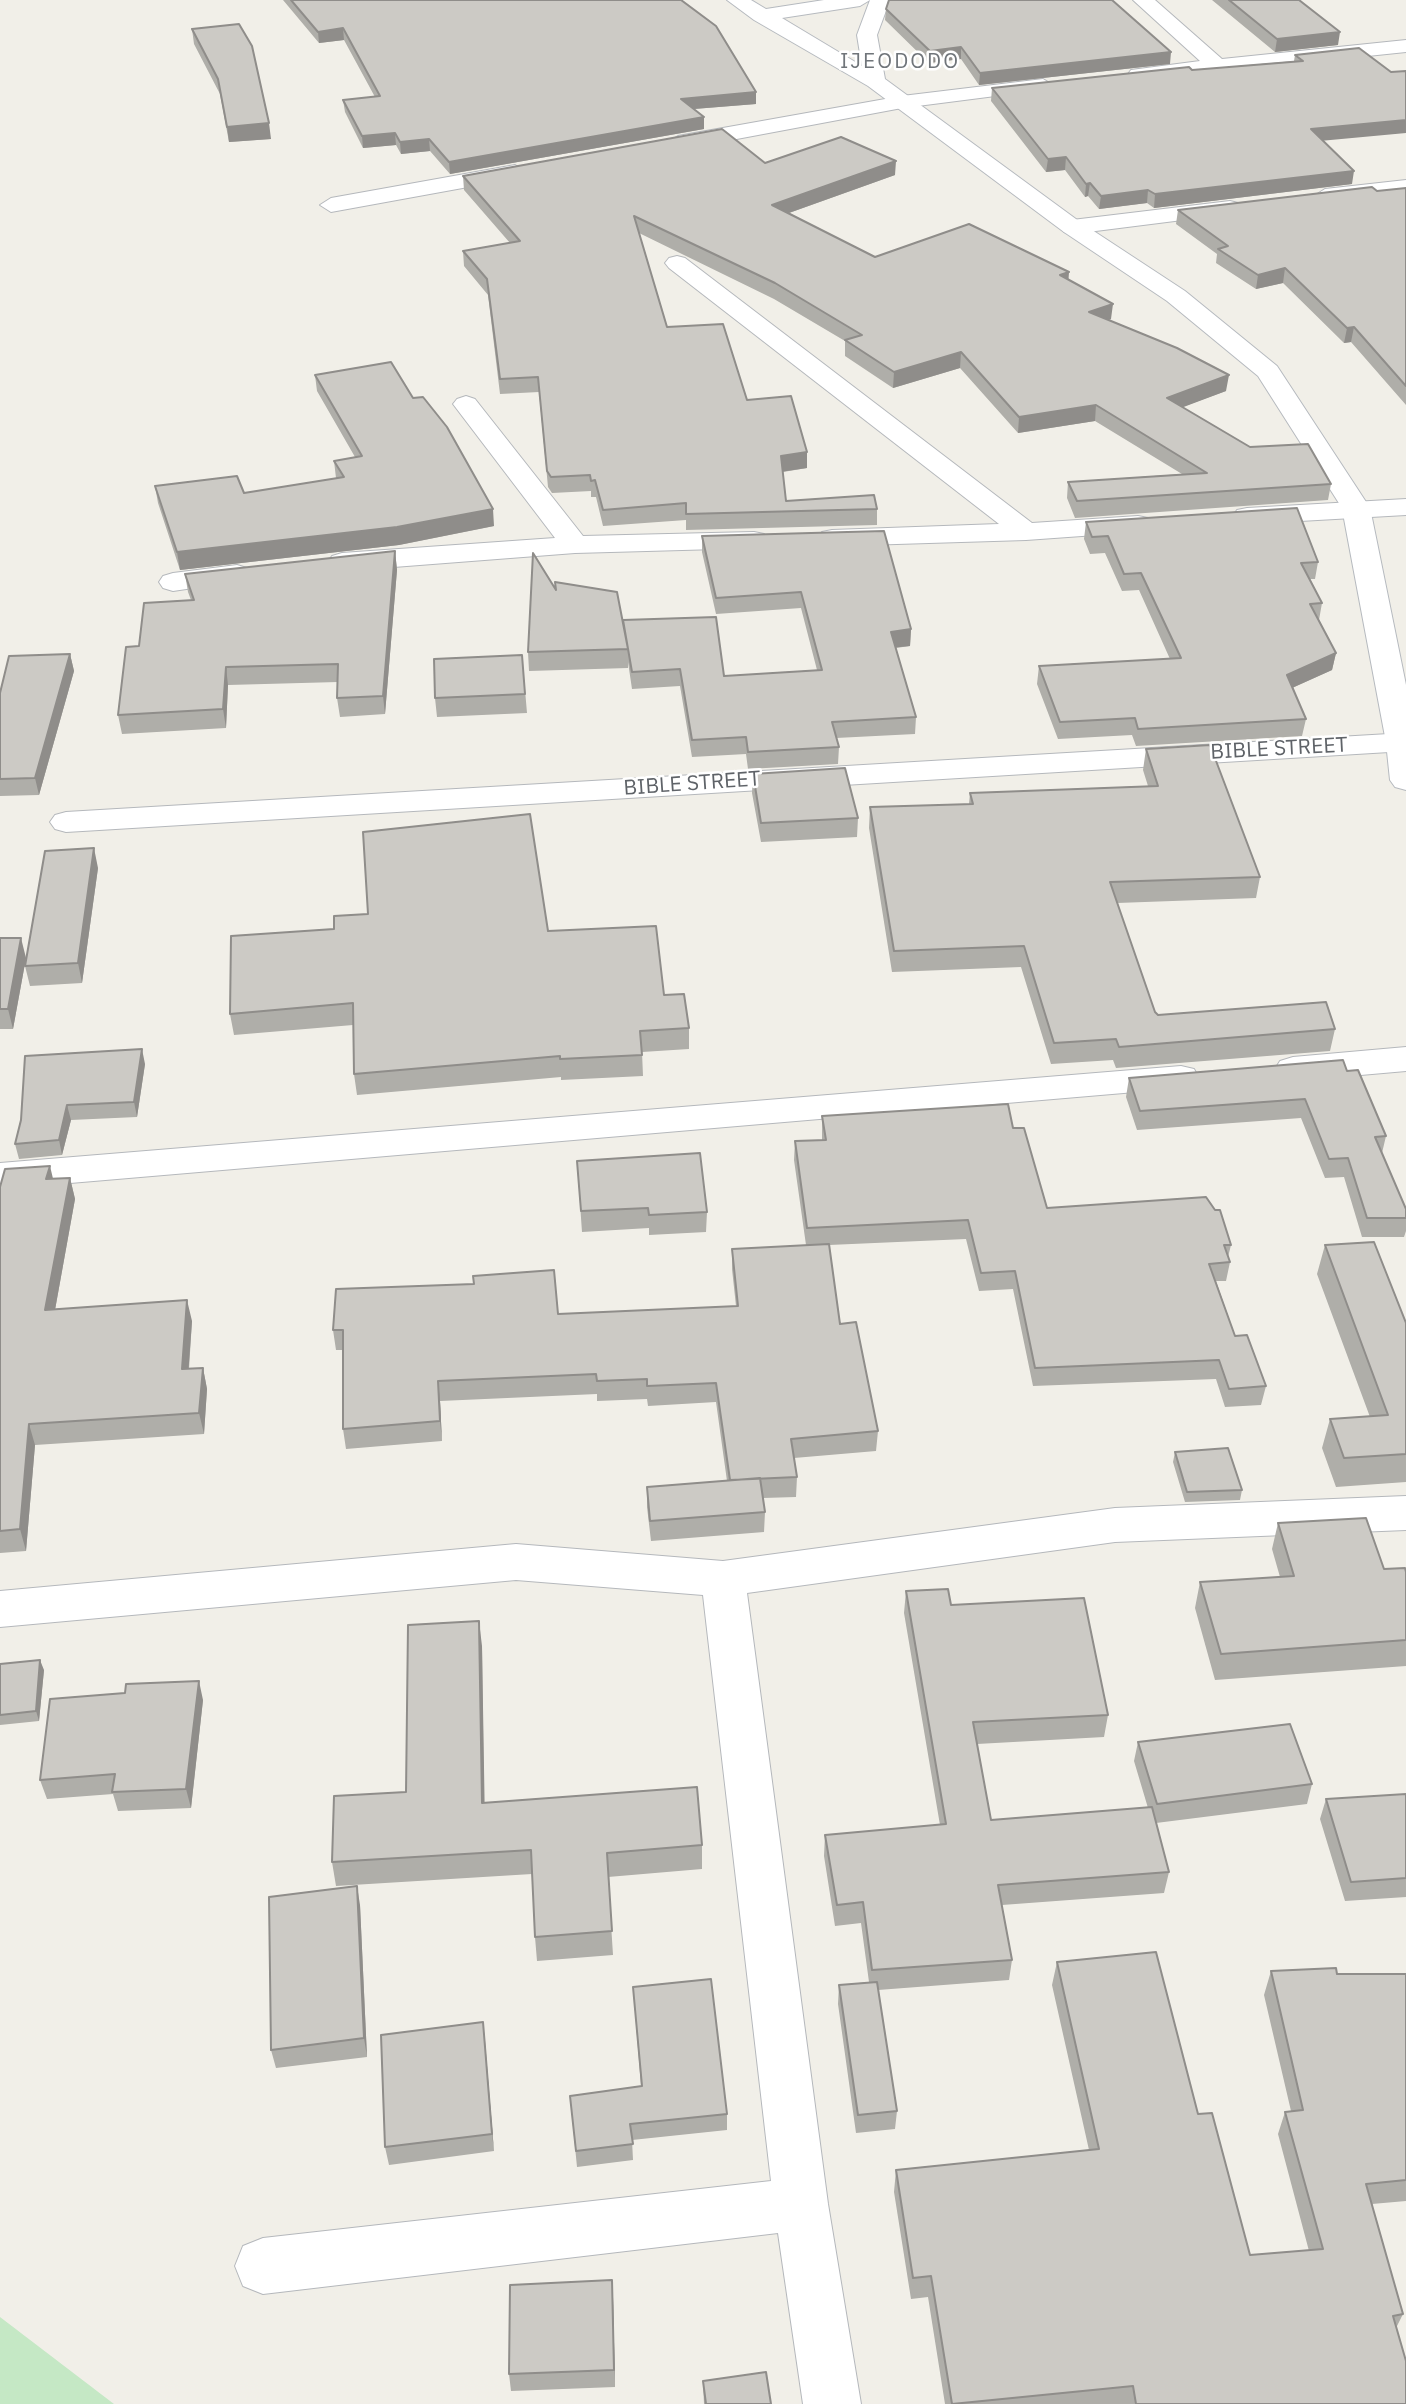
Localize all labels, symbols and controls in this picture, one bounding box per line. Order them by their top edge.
district label: IJEODODO [841,49,959,75]
street label: BIBLE STREET [1210,733,1348,765]
street label: BIBLE STREET [623,767,761,801]

